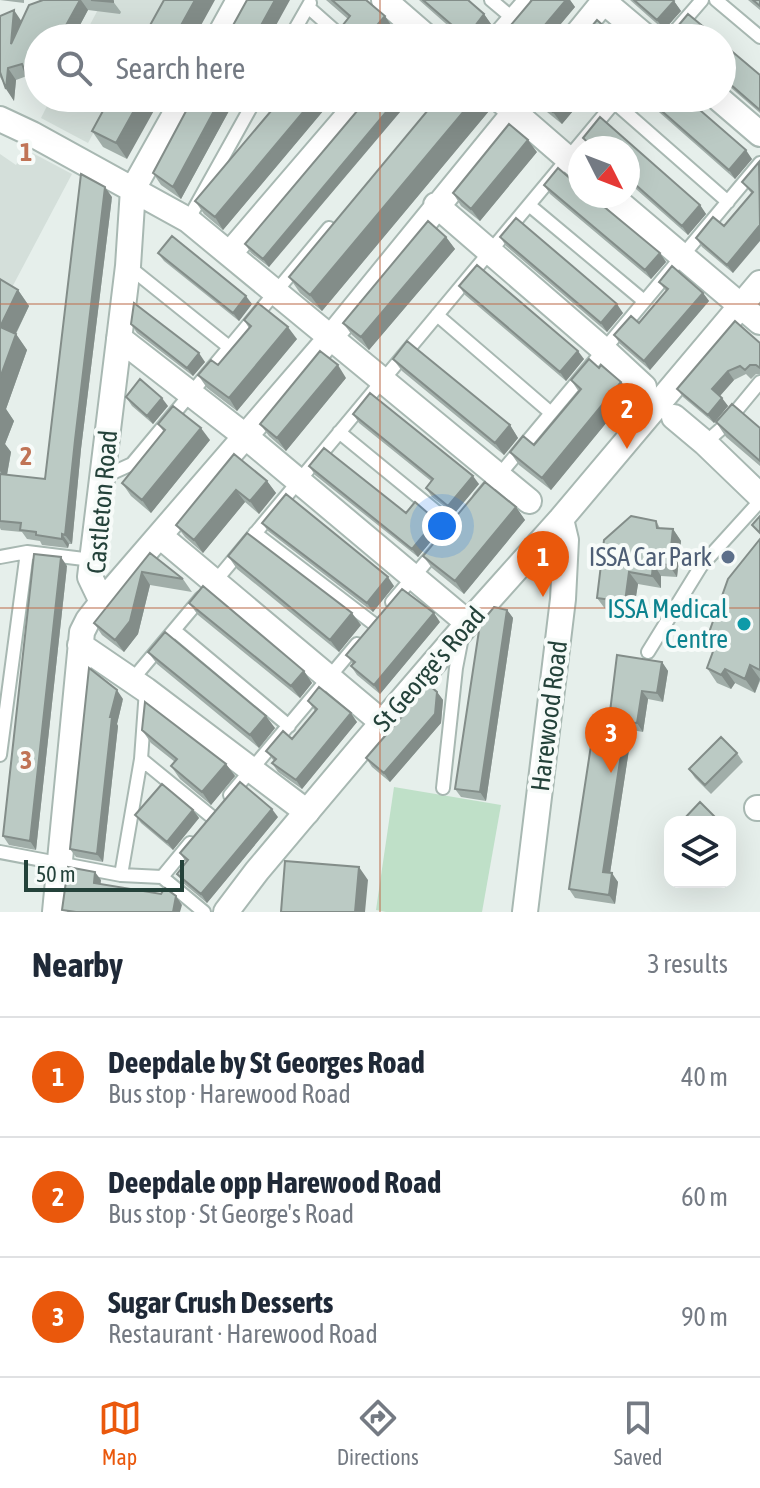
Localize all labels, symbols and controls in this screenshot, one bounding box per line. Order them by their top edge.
search box [24,24,736,112]
icon: search [52,46,96,90]
text: Search here [116,51,245,85]
north arrow [568,136,640,208]
text: 1 [20,137,32,167]
pin: 2 [601,383,653,449]
street label: Castleton Road [81,429,123,575]
text: 2 [20,441,32,471]
your location [422,506,462,546]
pin: 1 [517,531,569,597]
place label: ISSA Car Park [589,542,712,572]
marker: ISSA Car Park [719,548,737,566]
place label: ISSA Medical Centre [607,594,728,654]
street label: St George's Road [367,601,491,737]
marker: ISSA Medical Centre [735,615,753,633]
street label: Harewood Road [525,639,573,793]
pin: 3 [585,707,637,773]
text: 3 [20,745,32,775]
map controls [664,816,736,888]
button: layers [664,816,736,888]
scale bar [24,856,184,892]
text: 50 m [36,861,76,887]
text: Nearby [32,945,123,984]
text: 3 results [647,949,728,979]
text: Deepdale by St Georges Road [108,1045,425,1079]
text: 1 [52,1062,64,1092]
text: 40 m [681,1062,728,1092]
text: Bus stop · Harewood Road [108,1079,351,1109]
text: Deepdale opp Harewood Road [108,1165,441,1199]
text: 2 [52,1182,64,1212]
text: 60 m [681,1182,728,1212]
text: Bus stop · St George's Road [108,1199,354,1229]
text: Sugar Crush Desserts [108,1285,333,1319]
text: 3 [52,1302,64,1332]
text: 90 m [681,1302,728,1332]
text: Restaurant · Harewood Road [108,1319,378,1349]
tab: Map [98,1396,142,1470]
tab: Directions [337,1396,419,1470]
tab: Saved [614,1396,662,1470]

